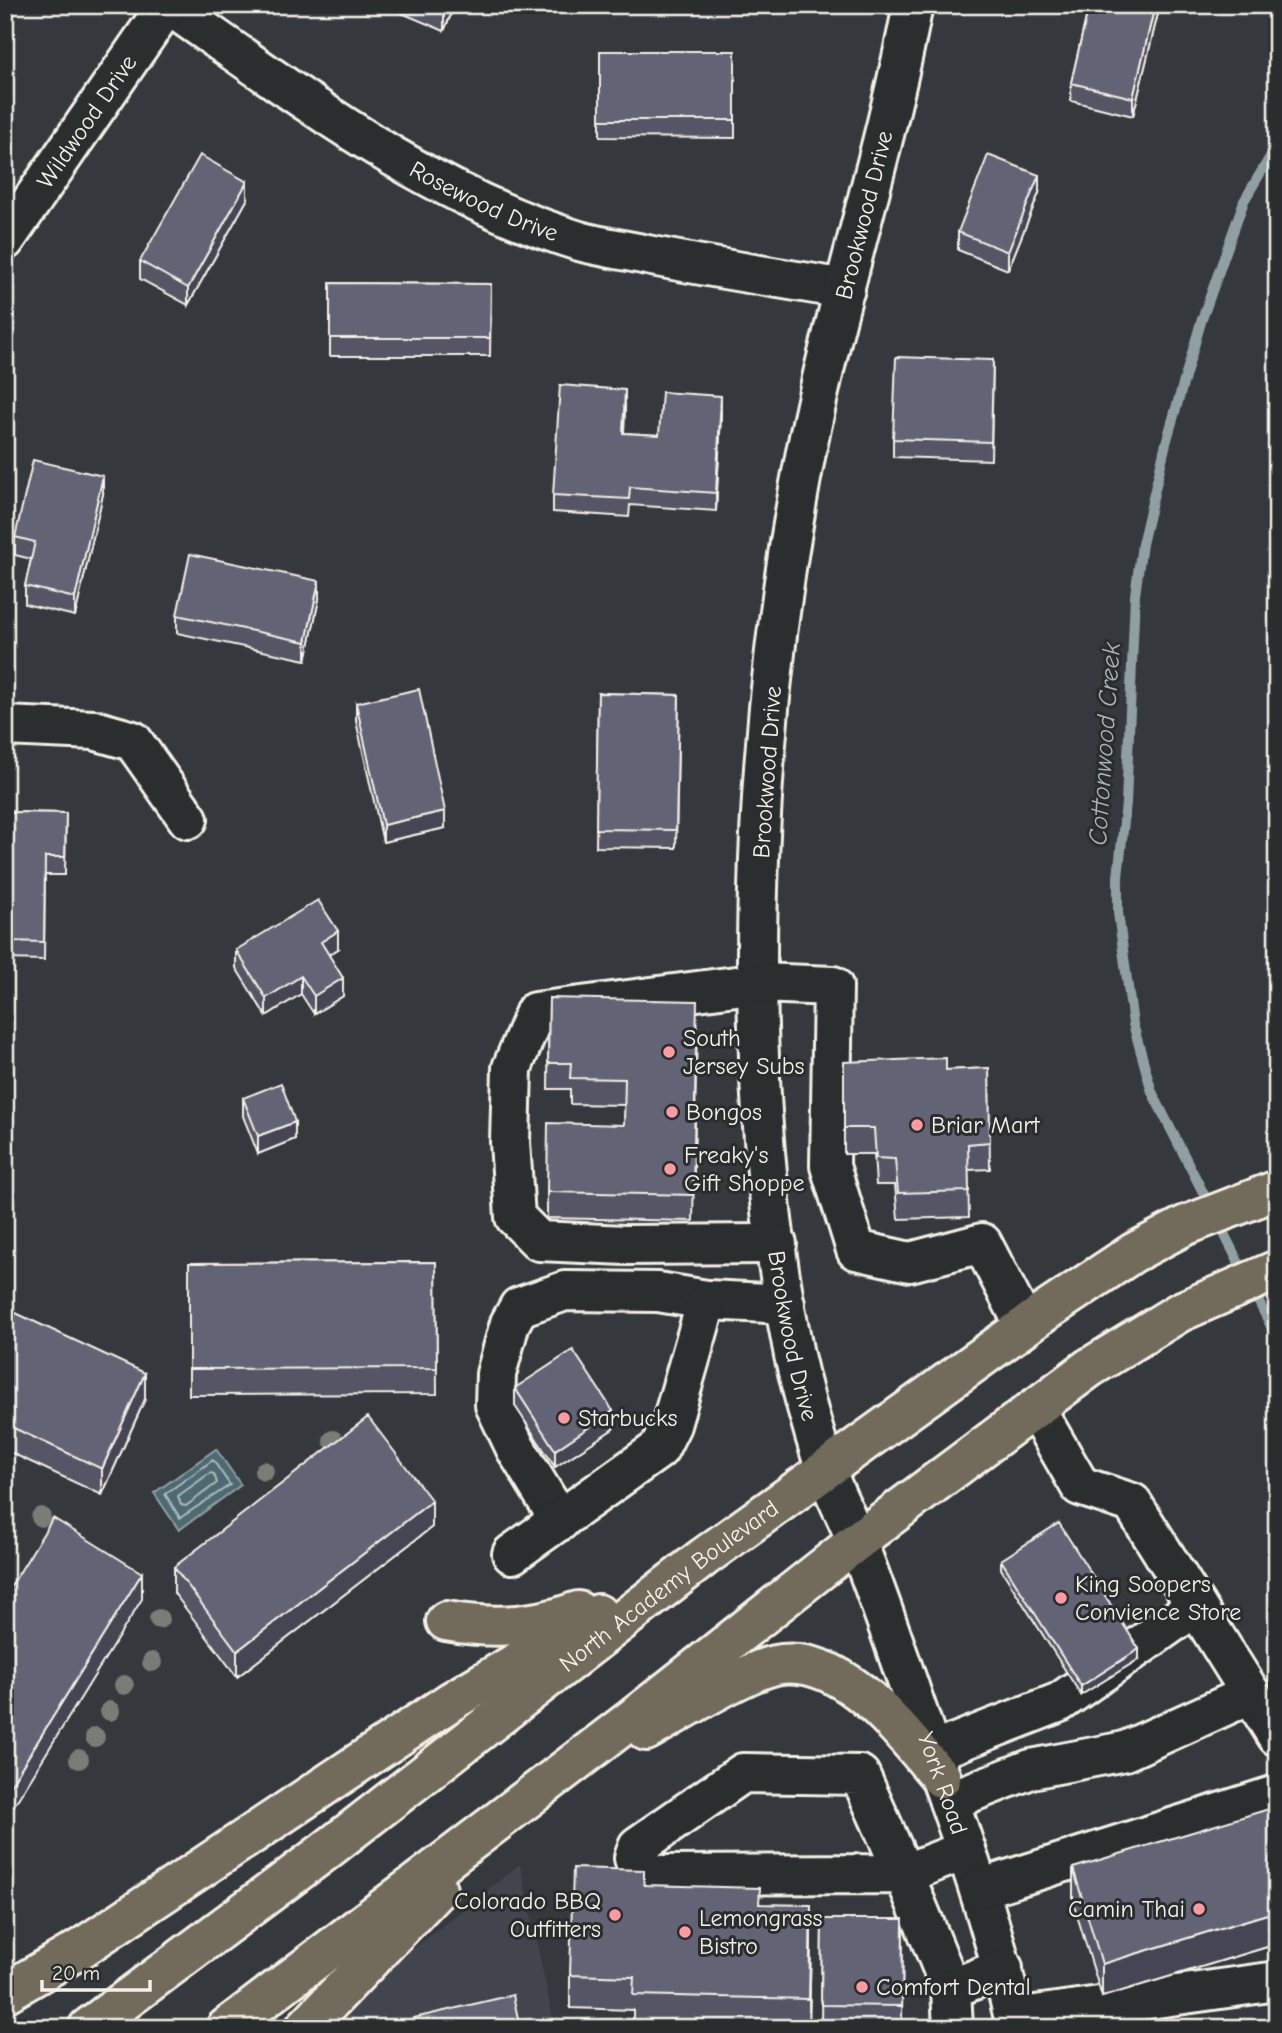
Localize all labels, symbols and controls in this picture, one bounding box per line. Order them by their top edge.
street label: Wildwood Drive [31,49,143,194]
street label: Brookwood Drive [830,128,898,302]
street label: Rosewood Drive [405,155,562,247]
water label: Cottonwood Creek [1083,641,1127,847]
street label: Brookwood Drive [747,685,787,859]
place label: South Jersey Subs [683,1024,804,1080]
marker: South Jersey Subs [661,1044,677,1060]
place label: Bongos [686,1098,762,1126]
marker: Bongos [664,1104,680,1120]
place label: Briar Mart [931,1111,1041,1139]
marker: Briar Mart [909,1117,925,1133]
place label: Freaky's Gift Shoppe [684,1141,805,1197]
marker: Freaky's Gift Shoppe [662,1161,678,1177]
street label: Brookwood Drive [762,1249,824,1424]
place label: Starbucks [578,1404,678,1432]
marker: Starbucks [556,1410,572,1426]
street label: North Academy Boulevard [554,1494,784,1678]
place label: King Soopers Convience Store [1075,1570,1241,1626]
marker: King Soopers Convience Store [1053,1590,1069,1606]
street label: York Road [912,1728,974,1838]
place label: Colorado BBQ Outfitters [454,1887,601,1943]
place label: Camin Thai [1068,1895,1185,1923]
marker: Camin Thai [1191,1901,1207,1917]
place label: Lemongrass Bistro [699,1904,823,1960]
marker: Colorado BBQ Outfitters [607,1907,623,1923]
marker: Lemongrass Bistro [677,1924,693,1940]
scale bar [42,1949,150,1993]
text: 20 m [52,1961,100,1985]
place label: Comfort Dental [876,1973,1031,2001]
marker: Comfort Dental [854,1979,870,1995]

